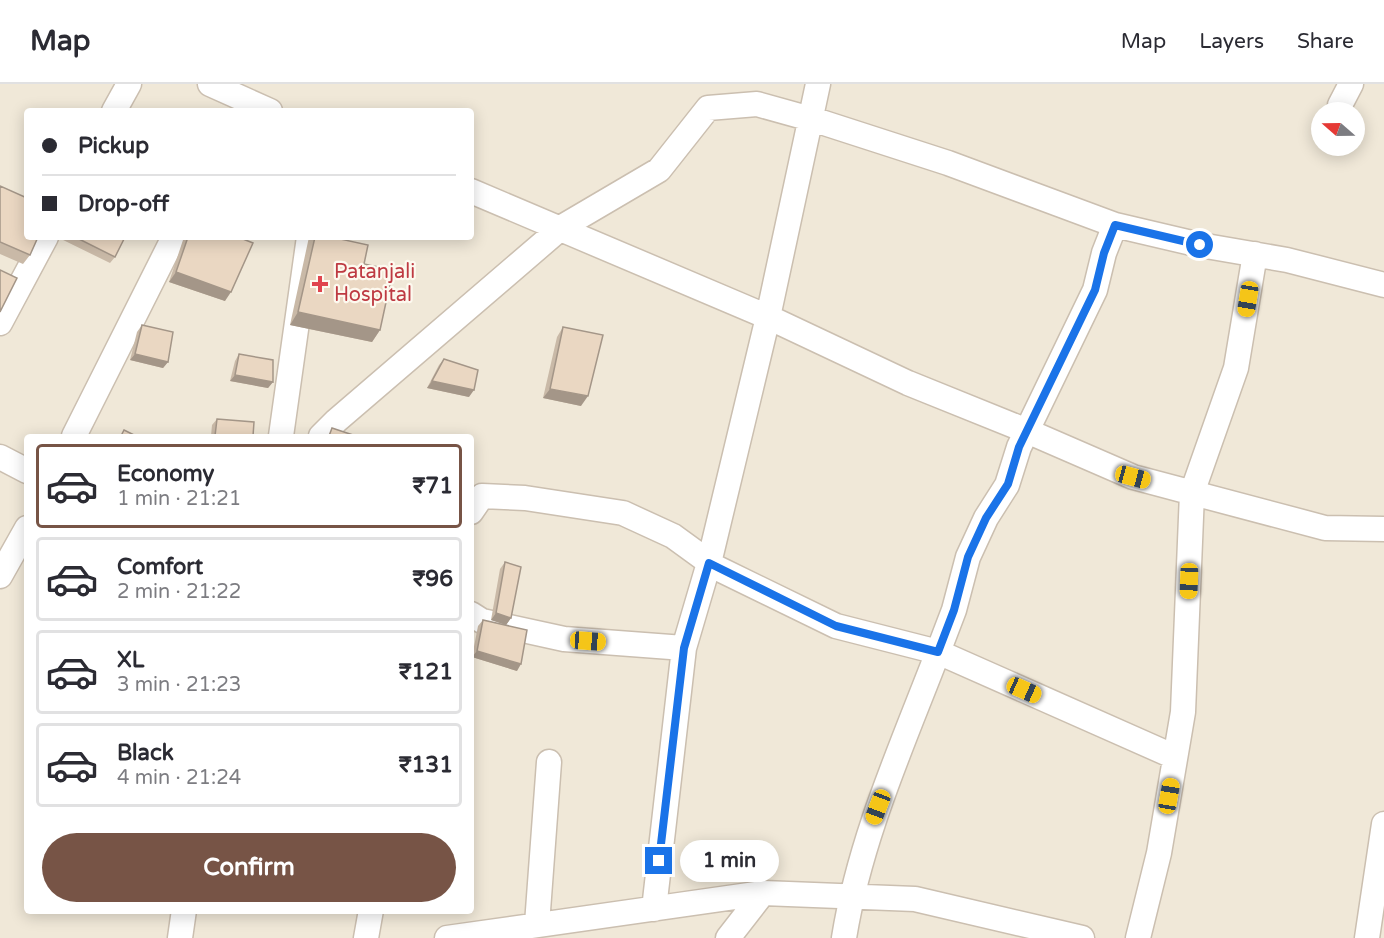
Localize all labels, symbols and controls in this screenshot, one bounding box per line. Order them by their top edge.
text: Map [30,24,90,58]
text: Map [1121,29,1166,54]
text: Layers [1199,29,1264,54]
text: Share [1297,29,1354,54]
north arrow [1311,102,1365,156]
map controls [1311,102,1365,156]
text: Pickup [78,133,149,159]
text: Drop-off [78,191,169,217]
route start [1186,231,1213,258]
place label: Patanjali Hospital [334,260,415,307]
marker: Patanjali Hospital [311,275,329,293]
car [1236,280,1260,318]
icon: car [45,459,99,513]
text: Economy [117,461,214,487]
car [1113,464,1153,490]
text: ₹71 [412,473,453,499]
text: 1 min · 21:21 [117,487,241,511]
icon: car [45,552,99,606]
text: Comfort [117,554,203,580]
car [1179,563,1199,599]
text: ₹96 [412,566,453,592]
text: 2 min · 21:22 [117,580,241,604]
car [569,631,607,651]
icon: car [45,645,99,699]
text: XL [117,647,144,673]
text: ₹121 [399,659,453,685]
text: 3 min · 21:23 [117,673,241,697]
car [1004,674,1044,706]
icon: car [45,738,99,792]
text: Black [117,740,174,766]
text: ₹131 [399,752,453,778]
text: 4 min · 21:24 [117,766,241,790]
car [1157,777,1181,815]
car [863,787,893,827]
button: Confirm [42,833,456,902]
callout: 1 min [680,840,779,882]
route end [645,847,672,874]
text: 1 min [703,849,756,873]

